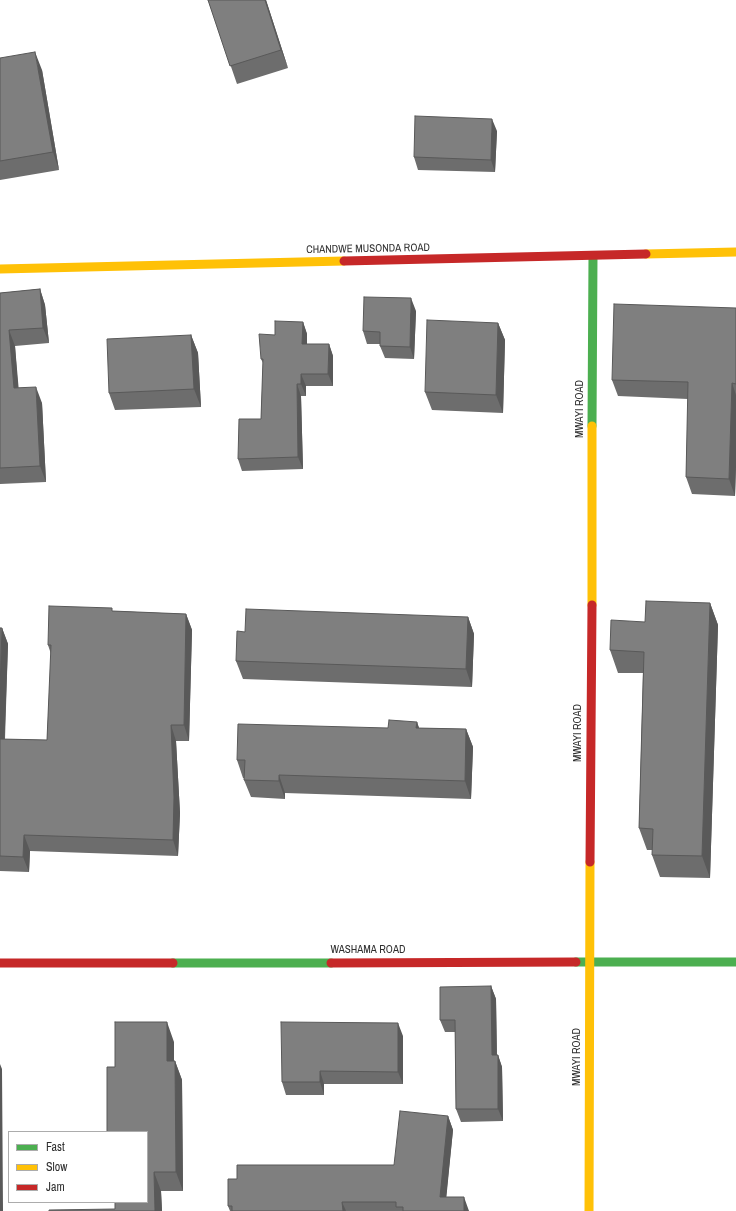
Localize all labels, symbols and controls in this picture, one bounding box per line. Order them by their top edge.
street label: CHANDWE MUSONDA ROAD [306,241,430,257]
street label: MWAYI ROAD [573,380,587,438]
street label: MWAYI ROAD [571,704,585,762]
street label: WASHAMA ROAD [331,943,405,957]
street label: MWAYI ROAD [570,1028,584,1086]
legend [8,1131,148,1203]
text: Fast [46,1139,65,1155]
text: Slow [46,1159,67,1175]
text: Jam [46,1179,65,1195]

